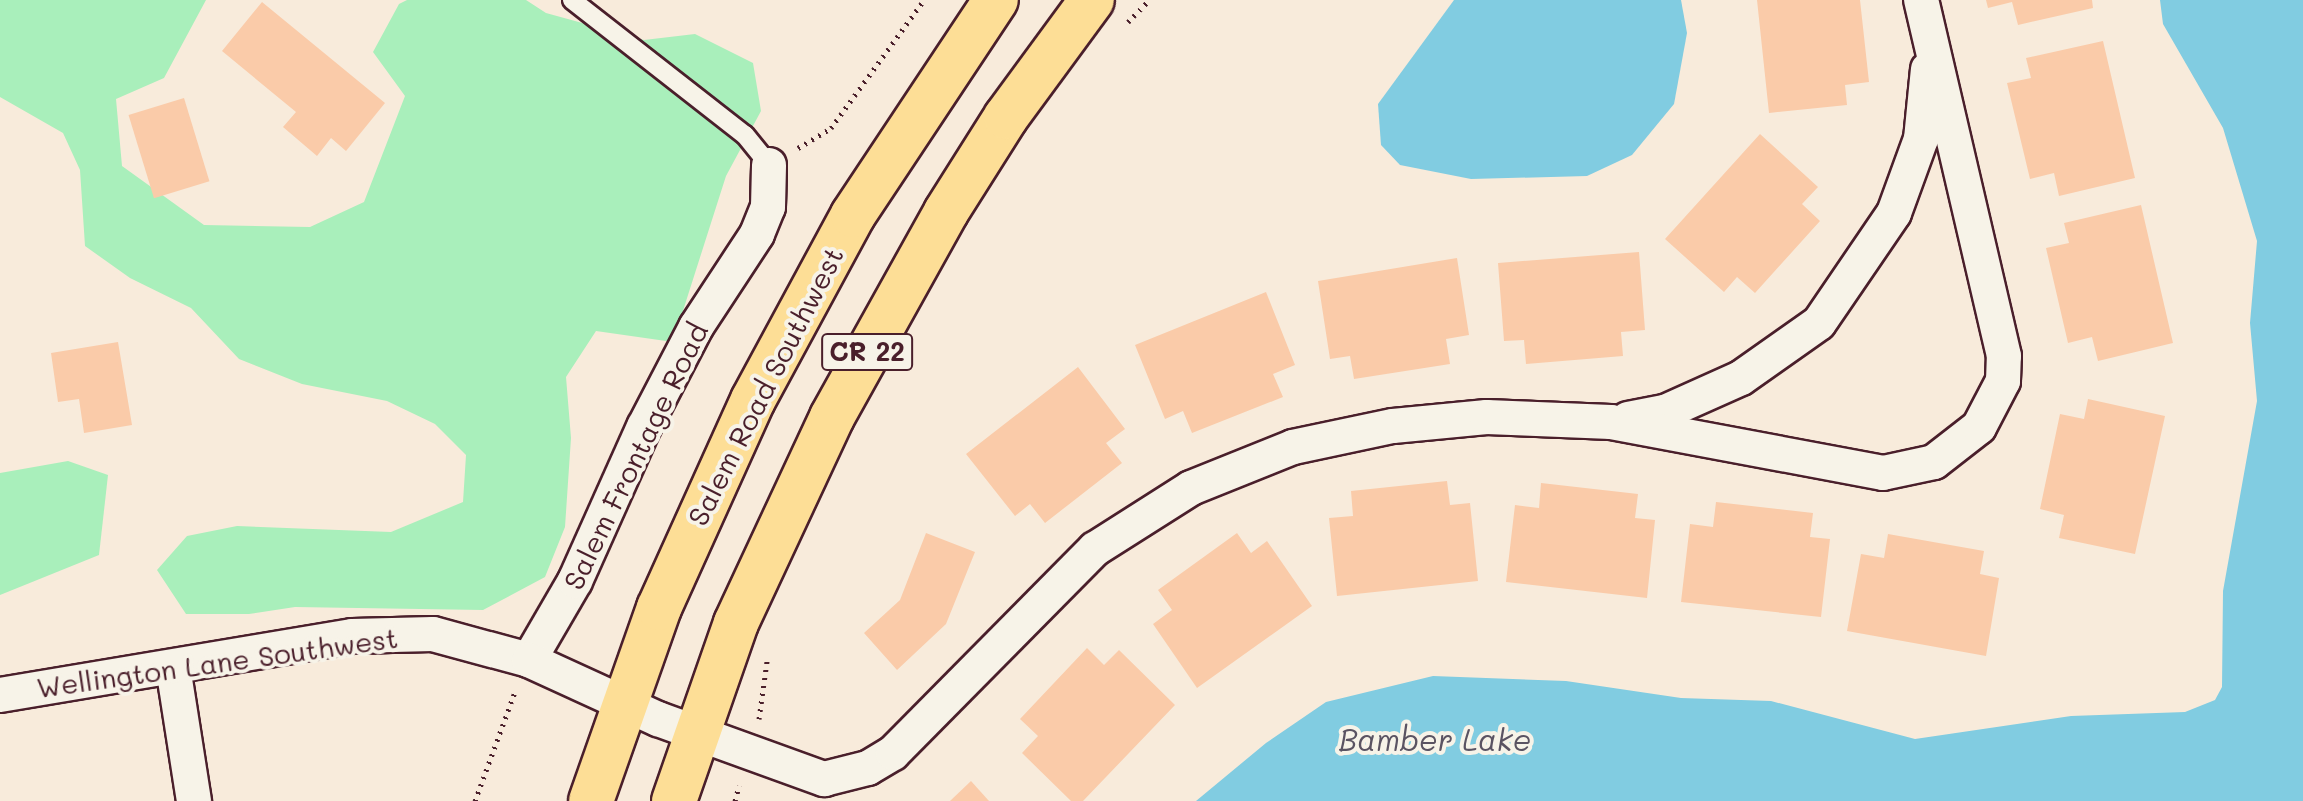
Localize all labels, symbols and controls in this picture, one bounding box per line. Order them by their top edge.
street label: Salem Road Southwest [680,241,850,531]
street label: Salem Frontage Road [556,317,714,595]
road number: CR 22 [821,330,913,374]
street label: Wellington Lane Southwest [34,620,400,704]
water label: Bamber Lake [1339,721,1531,757]

